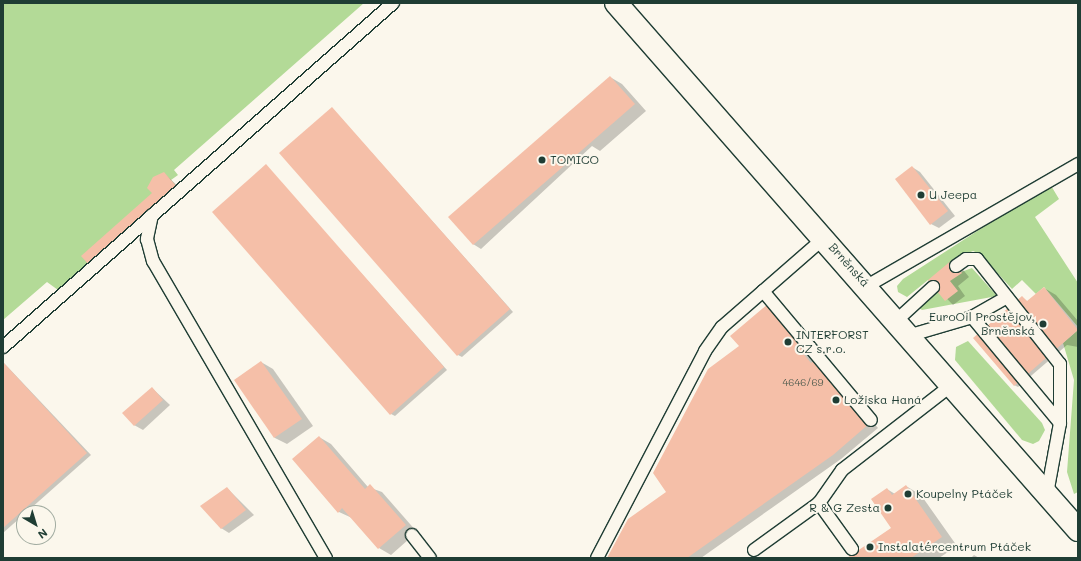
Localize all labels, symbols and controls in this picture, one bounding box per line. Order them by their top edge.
place label: TOMICO [550,153,599,167]
marker: TOMICO [537,155,547,165]
place label: U Jeepa [929,188,977,202]
marker: U Jeepa [916,190,926,200]
street label: Brněnská [826,240,872,290]
place label: EuroOil Prostějov, Brněnská [929,310,1035,338]
marker: EuroOil Prostějov, Brněnská [1038,319,1048,329]
place label: INTERFORST CZ s.r.o. [796,328,869,356]
marker: INTERFORST CZ s.r.o. [783,337,793,347]
house number: 4646/69 [782,377,824,389]
place label: Ložiska Haná [844,393,921,407]
marker: Ložiska Haná [831,395,841,405]
place label: Koupelny Ptáček [916,487,1013,501]
marker: Koupelny Ptáček [903,489,913,499]
place label: R & G Zesta [809,501,880,515]
marker: R & G Zesta [883,503,893,513]
north arrow [16,505,56,545]
text: N [35,526,51,543]
place label: Instalatércentrum Ptáček [878,540,1031,554]
marker: Instalatércentrum Ptáček [865,542,875,552]

